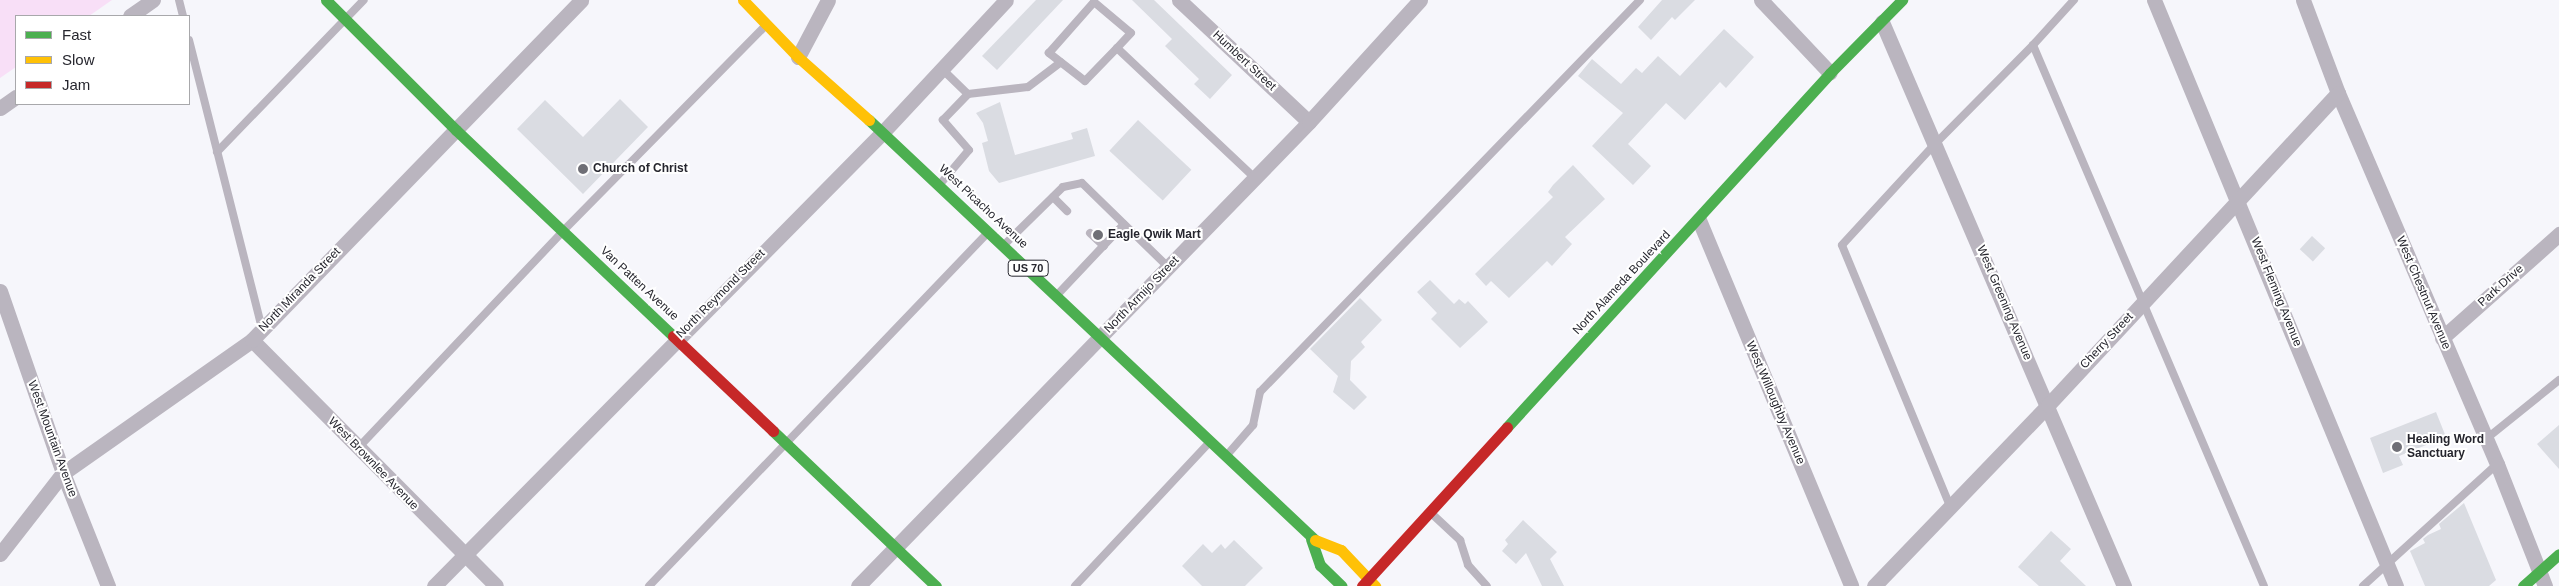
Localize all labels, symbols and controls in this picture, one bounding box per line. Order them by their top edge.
legend [15,15,190,105]
text: Fast [62,26,91,43]
street label: Humbert Street [1209,28,1279,94]
text: Slow [62,51,95,68]
text: Jam [62,76,90,93]
place label: Church of Christ [593,162,688,176]
street label: West Picacho Avenue [935,162,1031,252]
marker: Church of Christ [577,163,589,175]
place label: Eagle Qwik Mart [1108,228,1201,242]
street label: North Alameda Boulevard [1570,228,1674,338]
marker: Eagle Qwik Mart [1092,229,1104,241]
street label: West Chestnut Avenue [2392,234,2454,352]
street label: West Fleming Avenue [2247,235,2305,349]
street label: West Greening Avenue [1973,243,2035,363]
street label: Van Patten Avenue [597,244,681,324]
street label: North Miranda Street [256,245,344,335]
street label: North Reymond Street [674,247,768,341]
street label: North Armijo Street [1101,253,1183,337]
road number: US 70 [1007,260,1049,276]
street label: Park Drive [2475,262,2527,310]
street label: Cherry Street [2077,310,2137,372]
street label: West Willoughby Avenue [1742,339,1808,467]
street label: West Mountain Avenue [24,378,80,500]
street label: West Brownlee Avenue [325,414,421,514]
place label: Healing Word Sanctuary [2407,433,2484,461]
marker: Healing Word Sanctuary [2391,441,2403,453]

